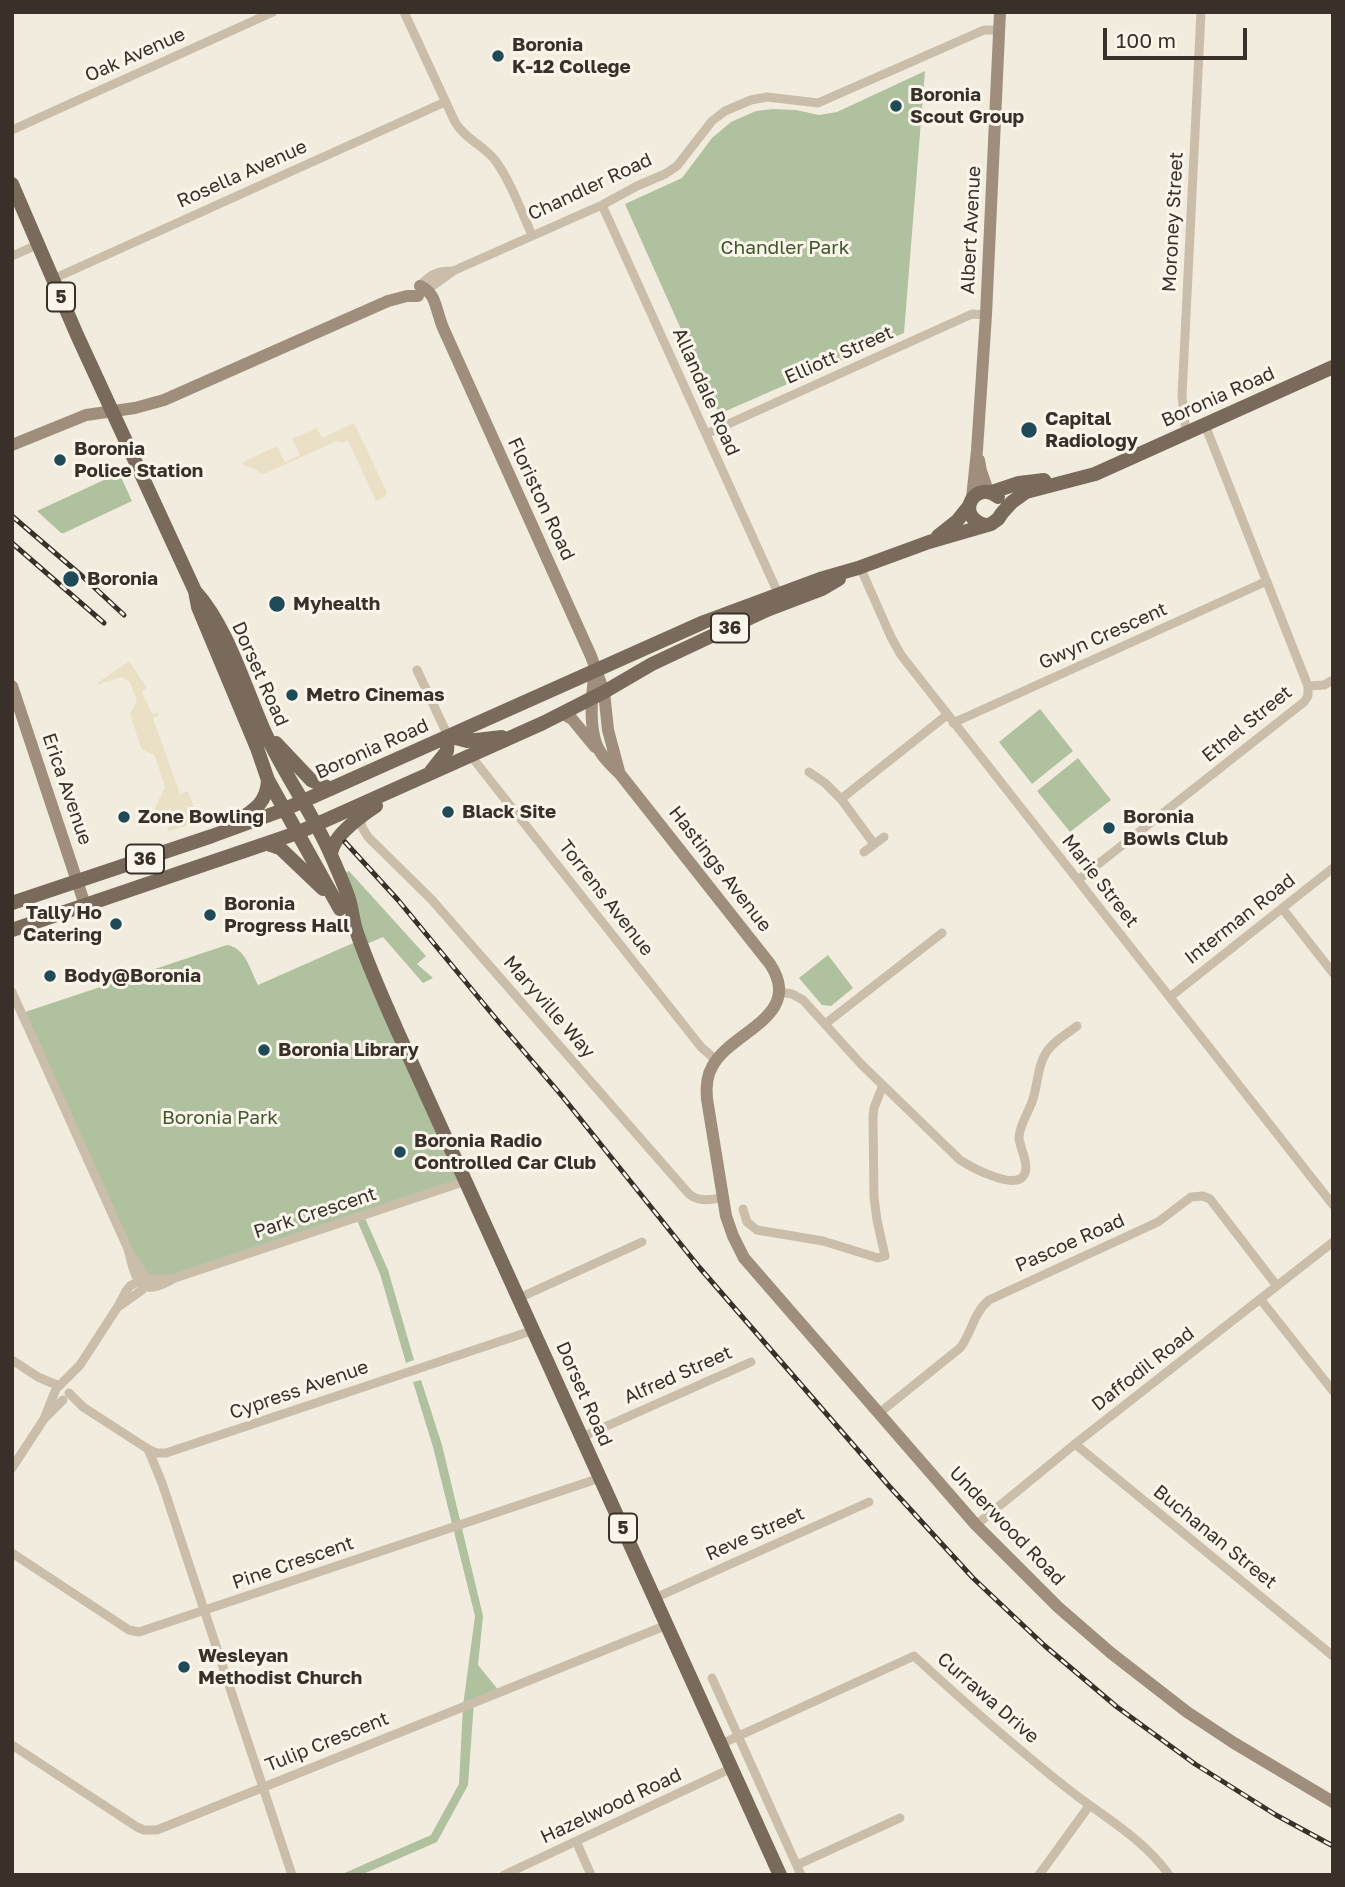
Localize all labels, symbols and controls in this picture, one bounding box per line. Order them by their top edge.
scale bar [1107,14,1250,58]
street label: Oak Avenue [81,23,189,87]
text: 100 m [1116,27,1176,53]
place label: Boronia K-12 College [512,34,631,78]
marker: Boronia K-12 College [490,48,506,64]
place label: Boronia Scout Group [910,84,1024,128]
marker: Boronia Scout Group [888,98,904,114]
street label: Rosella Avenue [173,135,311,213]
street label: Chandler Road [524,148,656,226]
street label: Moroney Street [1158,151,1188,293]
street label: Albert Avenue [956,165,986,295]
park label: Chandler Park [721,237,849,259]
road number: 5 [47,282,75,312]
street label: Elliott Street [781,321,897,389]
street label: Allandale Road [668,325,744,459]
street label: Boronia Road [1158,362,1278,432]
place label: Capital Radiology [1045,408,1138,452]
marker: Capital Radiology [1019,420,1039,440]
street label: Floriston Road [503,434,579,564]
place label: Boronia Police Station [74,438,203,482]
marker: Boronia Police Station [52,452,68,468]
place label: Boronia [87,568,158,590]
marker: Boronia [61,569,81,589]
place label: Myhealth [293,593,380,615]
marker: Myhealth [267,594,287,614]
street label: Gwyn Crescent [1035,598,1171,674]
road number: 36 [711,614,749,642]
street label: Dorset Road [227,618,293,730]
street label: Ethel Street [1197,681,1297,767]
place label: Metro Cinemas [306,684,445,706]
marker: Metro Cinemas [284,687,300,703]
street label: Boronia Road [312,714,432,784]
street label: Erica Avenue [37,730,97,848]
place label: Black Site [462,801,556,823]
street label: Hastings Avenue [664,802,776,936]
marker: Black Site [440,804,456,820]
place label: Zone Bowling [138,806,264,828]
place label: Boronia Bowls Club [1123,806,1228,850]
marker: Zone Bowling [116,809,132,825]
marker: Boronia Bowls Club [1101,820,1117,836]
street label: Marie Street [1057,830,1143,932]
street label: Torrens Avenue [554,836,658,960]
road number: 36 [126,844,164,874]
street label: Interman Road [1180,869,1300,969]
place label: Boronia Progress Hall [224,893,349,937]
place label: Tally Ho Catering [23,902,102,946]
marker: Boronia Progress Hall [202,907,218,923]
marker: Tally Ho Catering [108,916,124,932]
street label: Maryville Way [498,951,600,1063]
place label: Body@Boronia [64,965,201,987]
marker: Body@Boronia [42,968,58,984]
place label: Boronia Library [278,1039,419,1061]
marker: Boronia Library [256,1042,272,1058]
park label: Boronia Park [162,1107,278,1129]
place label: Boronia Radio Controlled Car Club [414,1130,596,1174]
marker: Boronia Radio Controlled Car Club [392,1144,408,1160]
street label: Park Crescent [251,1182,379,1244]
street label: Pascoe Road [1012,1209,1128,1277]
street label: Daffodil Road [1087,1322,1199,1416]
street label: Dorset Road [551,1338,617,1450]
street label: Alfred Street [620,1341,736,1409]
street label: Cypress Avenue [227,1356,371,1424]
street label: Underwood Road [944,1462,1070,1590]
street label: Buchanan Street [1149,1480,1281,1594]
street label: Reve Street [702,1502,808,1566]
road number: 5 [609,1513,637,1542]
street label: Pine Crescent [229,1532,357,1594]
place label: Wesleyan Methodist Church [198,1645,362,1689]
street label: Currawa Drive [933,1648,1043,1748]
marker: Wesleyan Methodist Church [176,1659,192,1675]
street label: Tulip Crescent [262,1707,392,1777]
street label: Hazelwood Road [537,1763,685,1849]

